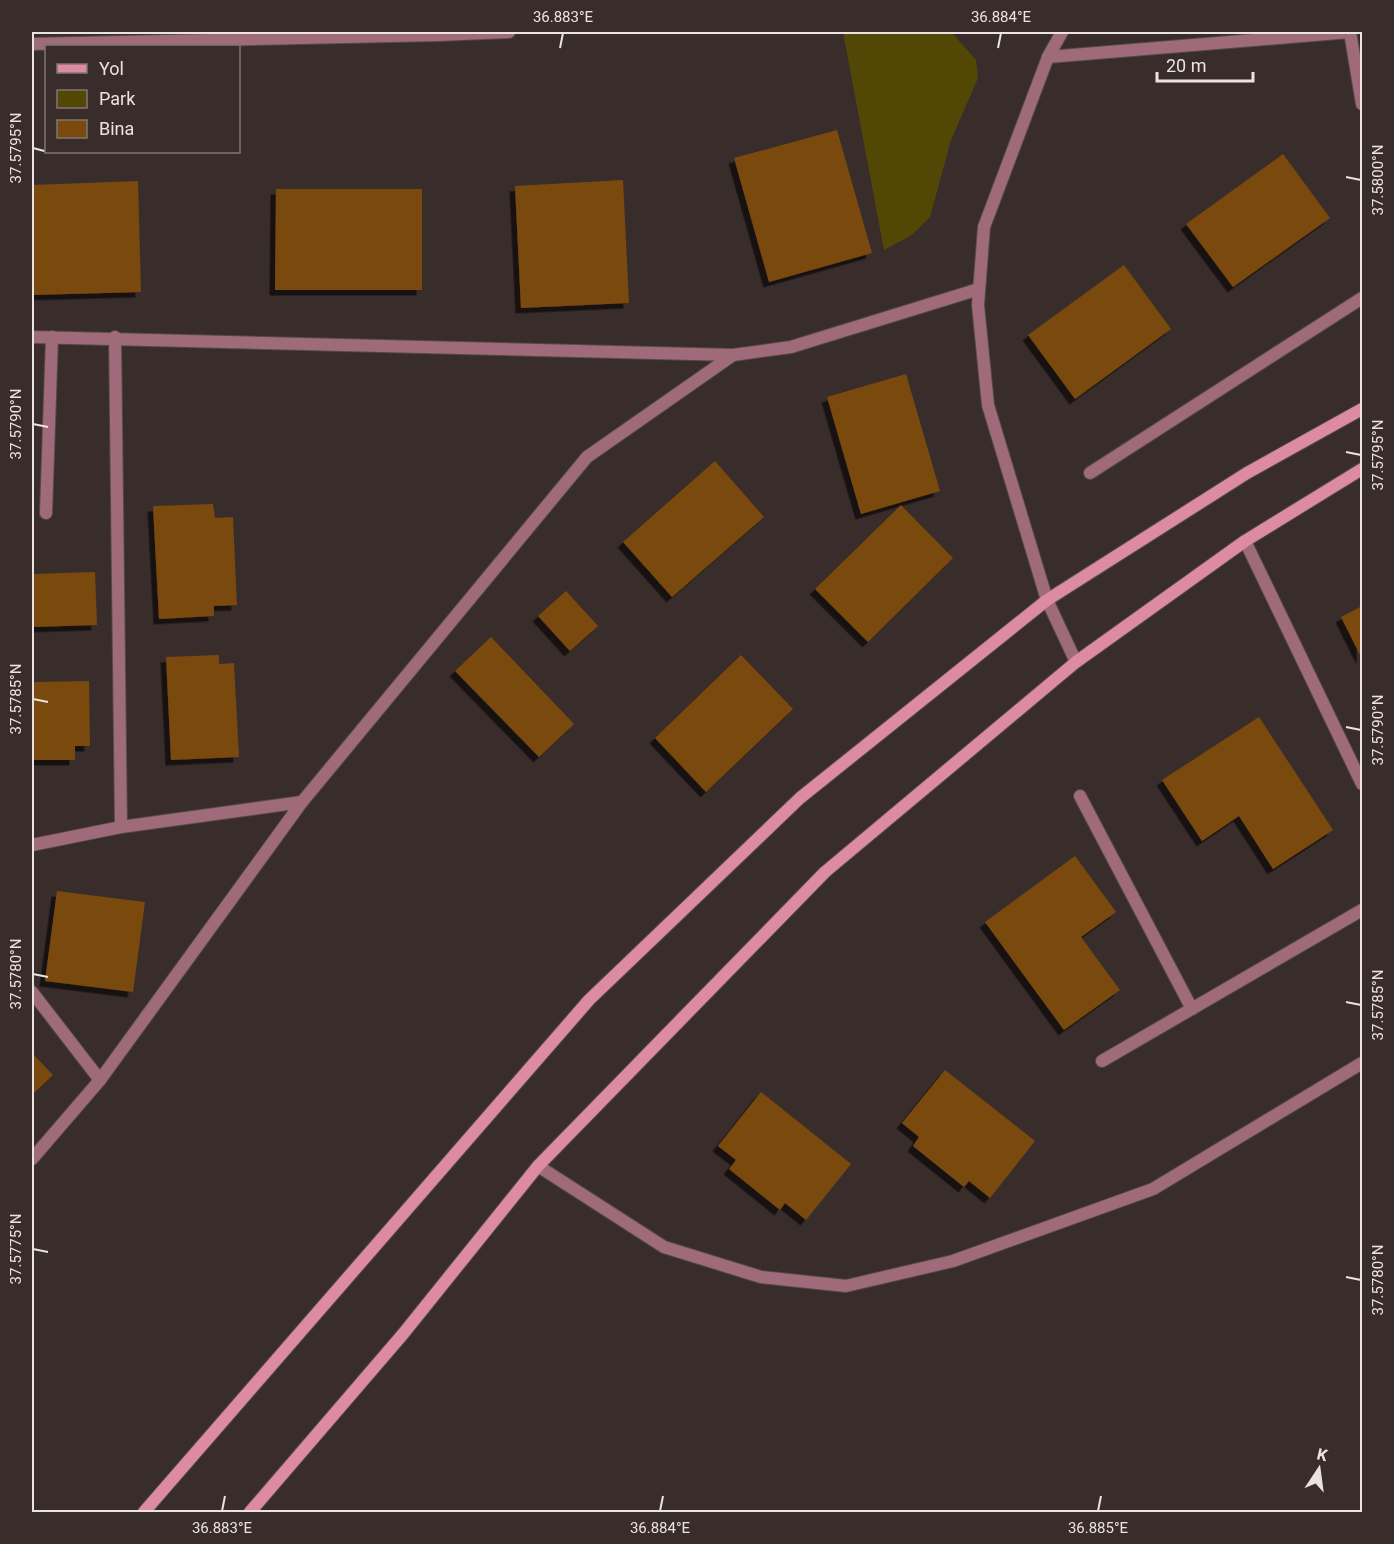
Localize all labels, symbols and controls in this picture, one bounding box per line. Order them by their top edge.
text: 36.883°E [533,8,594,26]
text: 36.884°E [971,8,1032,26]
legend [45,45,240,153]
scale bar [1157,45,1253,83]
text: 20 m [1166,55,1206,76]
text: Yol [99,58,124,79]
text: Park [99,88,136,109]
text: 37.5795°N [7,113,25,183]
text: Bina [99,118,134,139]
text: 37.5800°N [1369,145,1387,215]
text: 37.5790°N [7,389,25,459]
text: 37.5795°N [1369,420,1387,490]
text: 37.5785°N [7,664,25,734]
text: 37.5790°N [1369,695,1387,765]
text: 37.5780°N [7,939,25,1009]
text: 37.5785°N [1369,970,1387,1040]
text: 37.5775°N [7,1214,25,1284]
text: 37.5780°N [1369,1245,1387,1315]
north arrow [1289,1439,1349,1499]
text: K [1315,1444,1330,1465]
text: 36.883°E [192,1519,253,1537]
text: 36.884°E [630,1519,691,1537]
text: 36.885°E [1068,1519,1129,1537]

